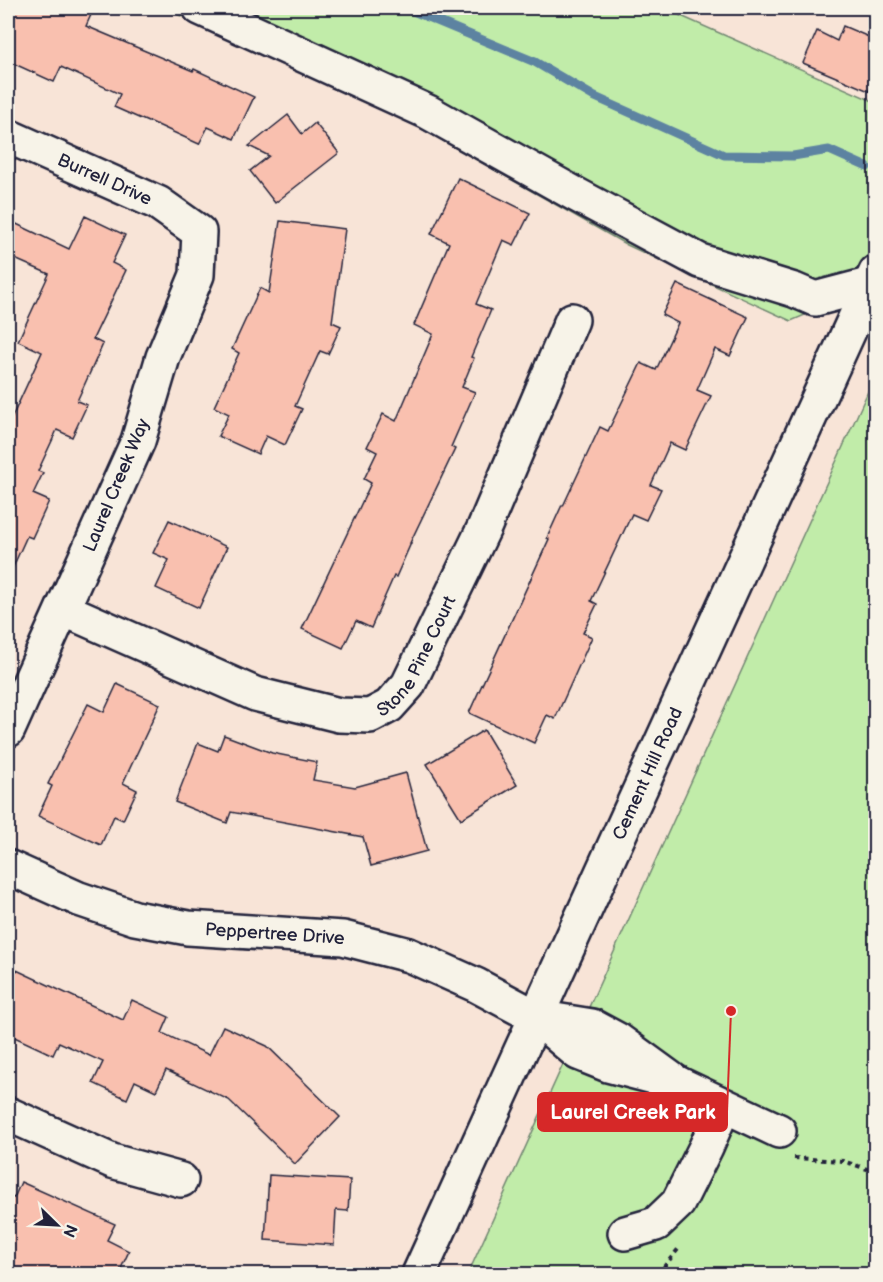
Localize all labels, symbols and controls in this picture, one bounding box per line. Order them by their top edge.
street label: Burrell Drive [54,150,155,210]
street label: Laurel Creek Way [79,415,154,555]
street label: Stone Pine Court [374,592,461,721]
street label: Cement Hill Road [608,704,687,843]
street label: Peppertree Drive [204,919,346,949]
callout: Laurel Creek Park [538,1093,727,1131]
text: Laurel Creek Park [550,1101,716,1125]
north arrow [27,1195,87,1255]
text: N [58,1221,80,1240]

